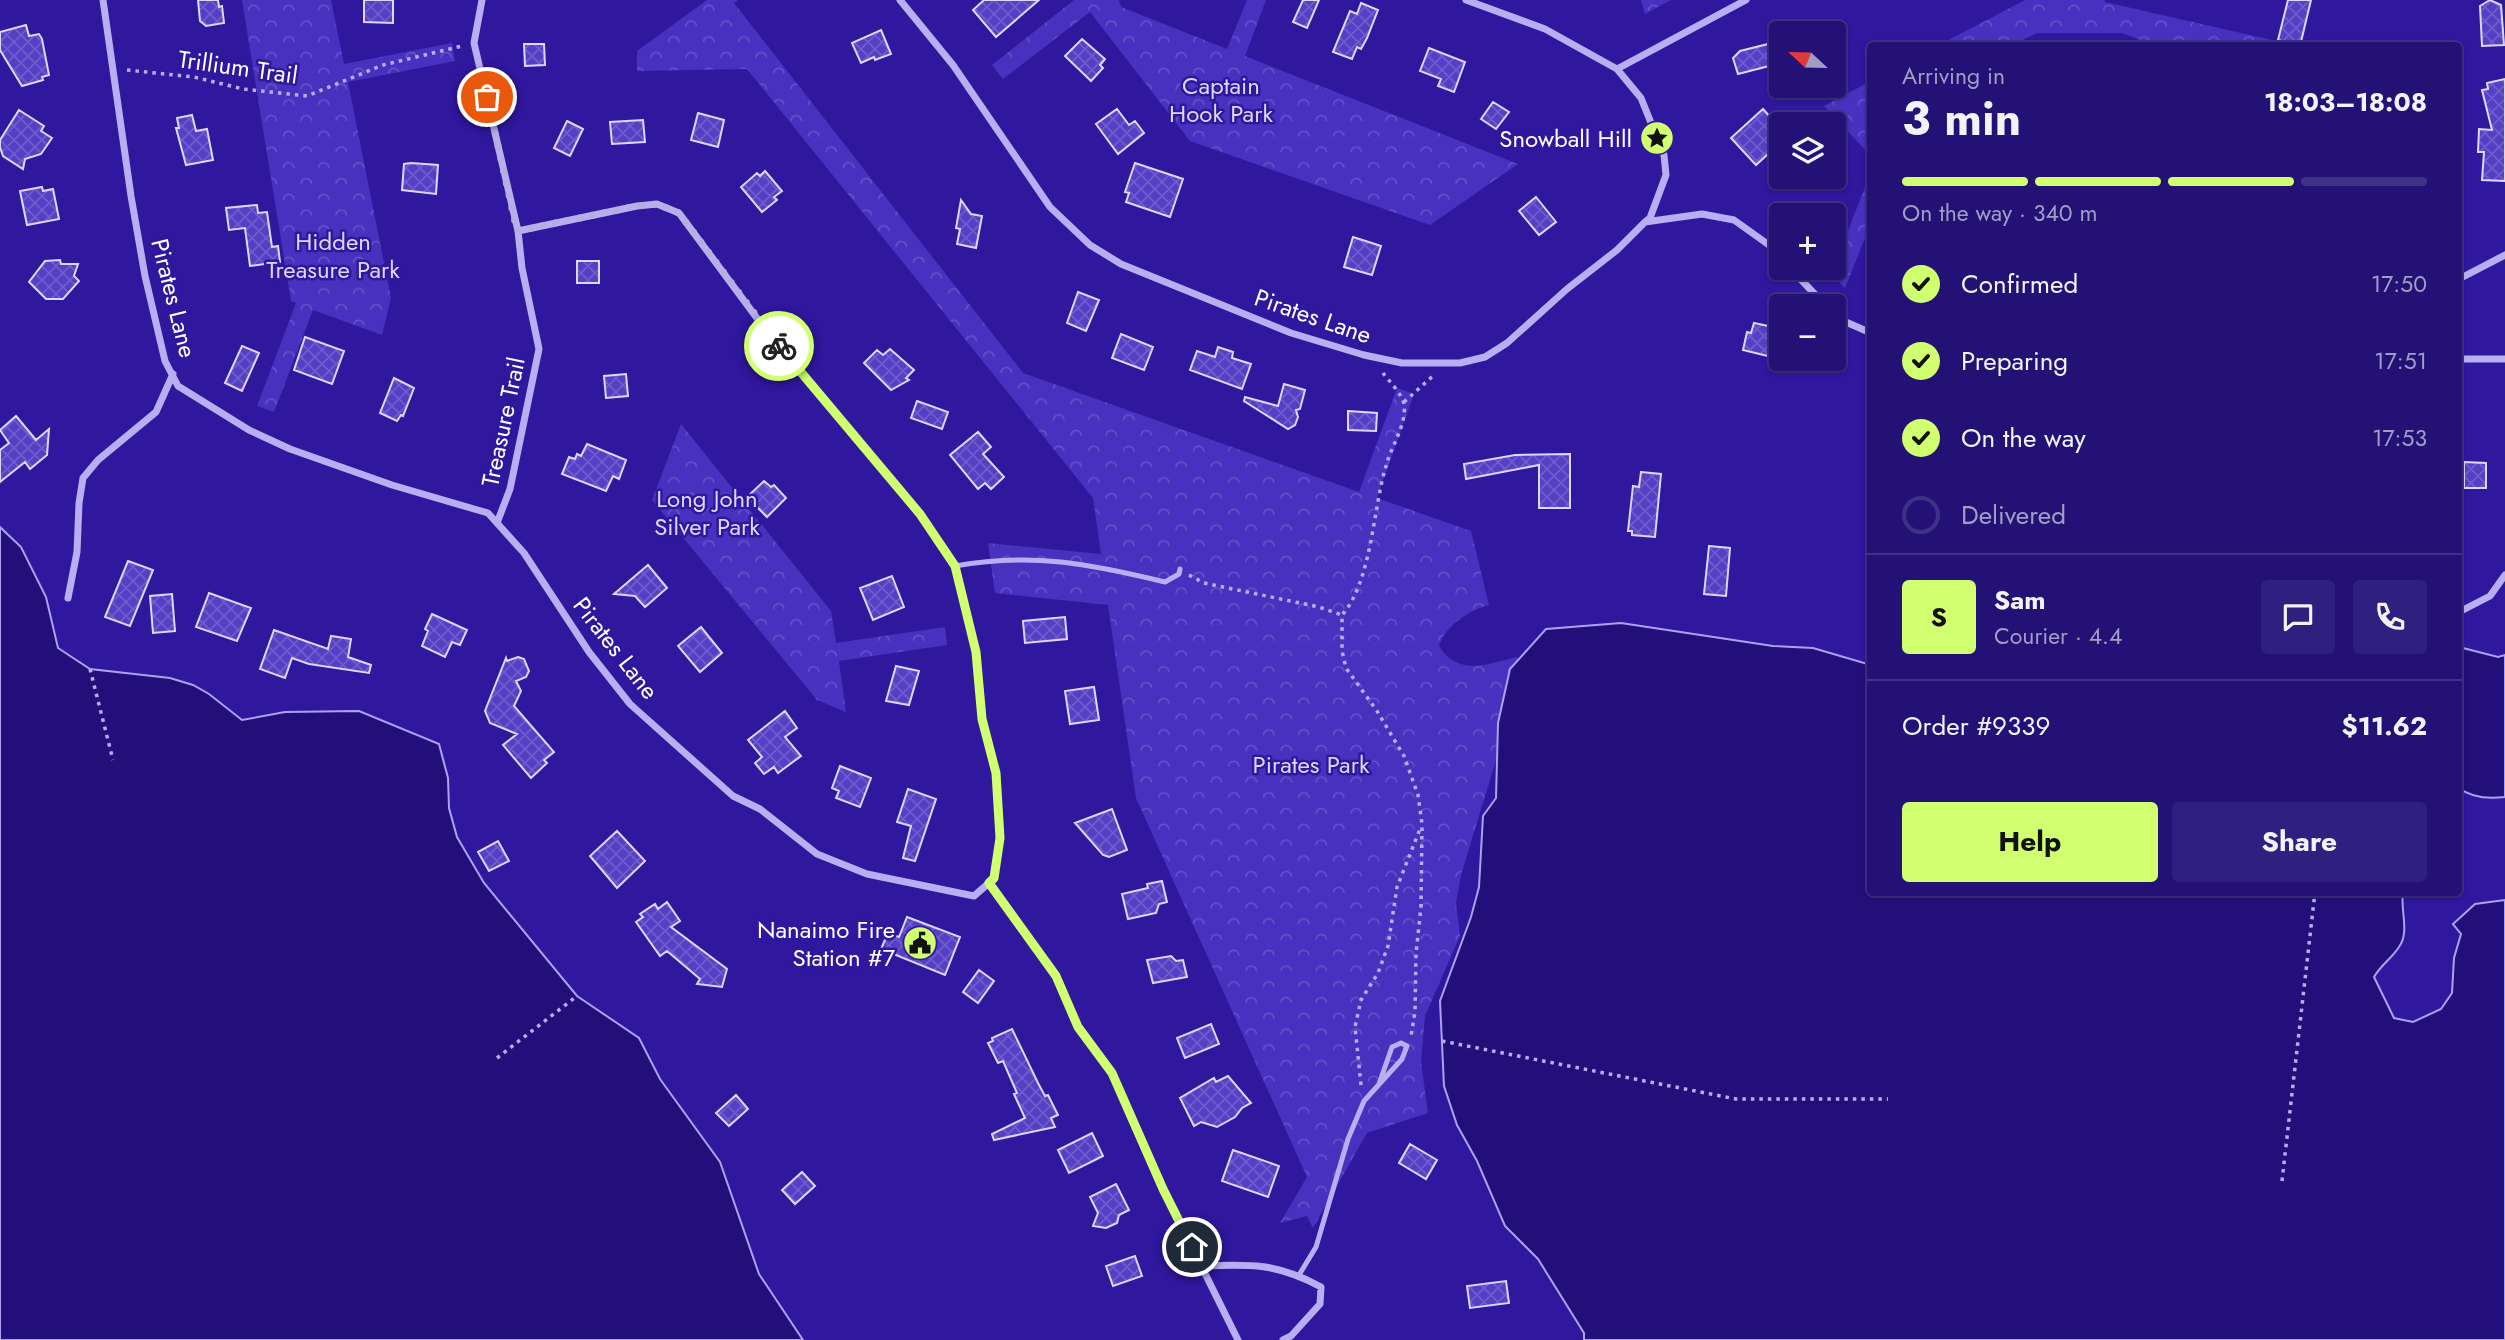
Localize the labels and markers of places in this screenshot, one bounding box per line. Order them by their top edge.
pin [457,67,517,127]
place icon: Snowball Hill [1638,119,1676,157]
place label: Snowball Hill [1499,121,1632,156]
place label: Nanaimo Fire Station #7 [757,912,895,975]
public building icon: Nanaimo Fire Station #7 [901,924,939,962]
pin [1162,1217,1222,1277]

